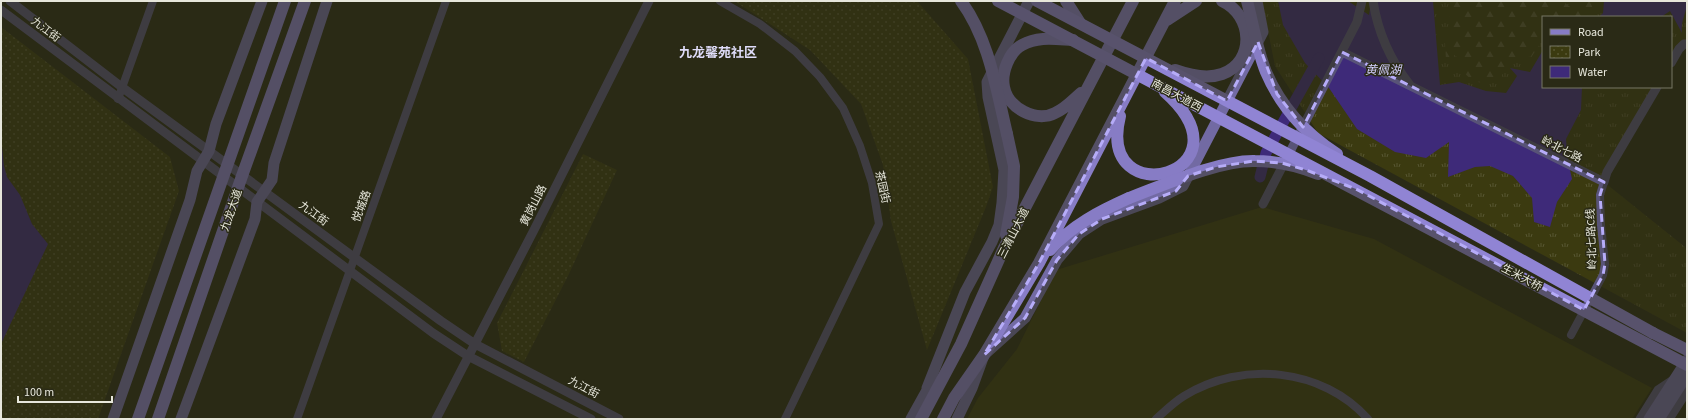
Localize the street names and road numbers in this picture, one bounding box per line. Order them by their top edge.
street label: 九江街 [28,13,63,45]
street label: 南昌大道西 [1149,76,1205,115]
street label: 岭北七路 [1539,133,1585,166]
street label: 茶园街 [871,169,894,205]
street label: 黄岗山路 [517,182,550,228]
street label: 九龙大道 [217,187,246,233]
street label: 悦城路 [349,188,374,224]
street label: 九江街 [296,198,331,229]
street label: 三清山大道 [994,205,1033,261]
street label: 岭北七路C线 [1583,208,1600,270]
street label: 生米大桥 [1499,260,1545,294]
street label: 九江街 [566,373,602,402]

